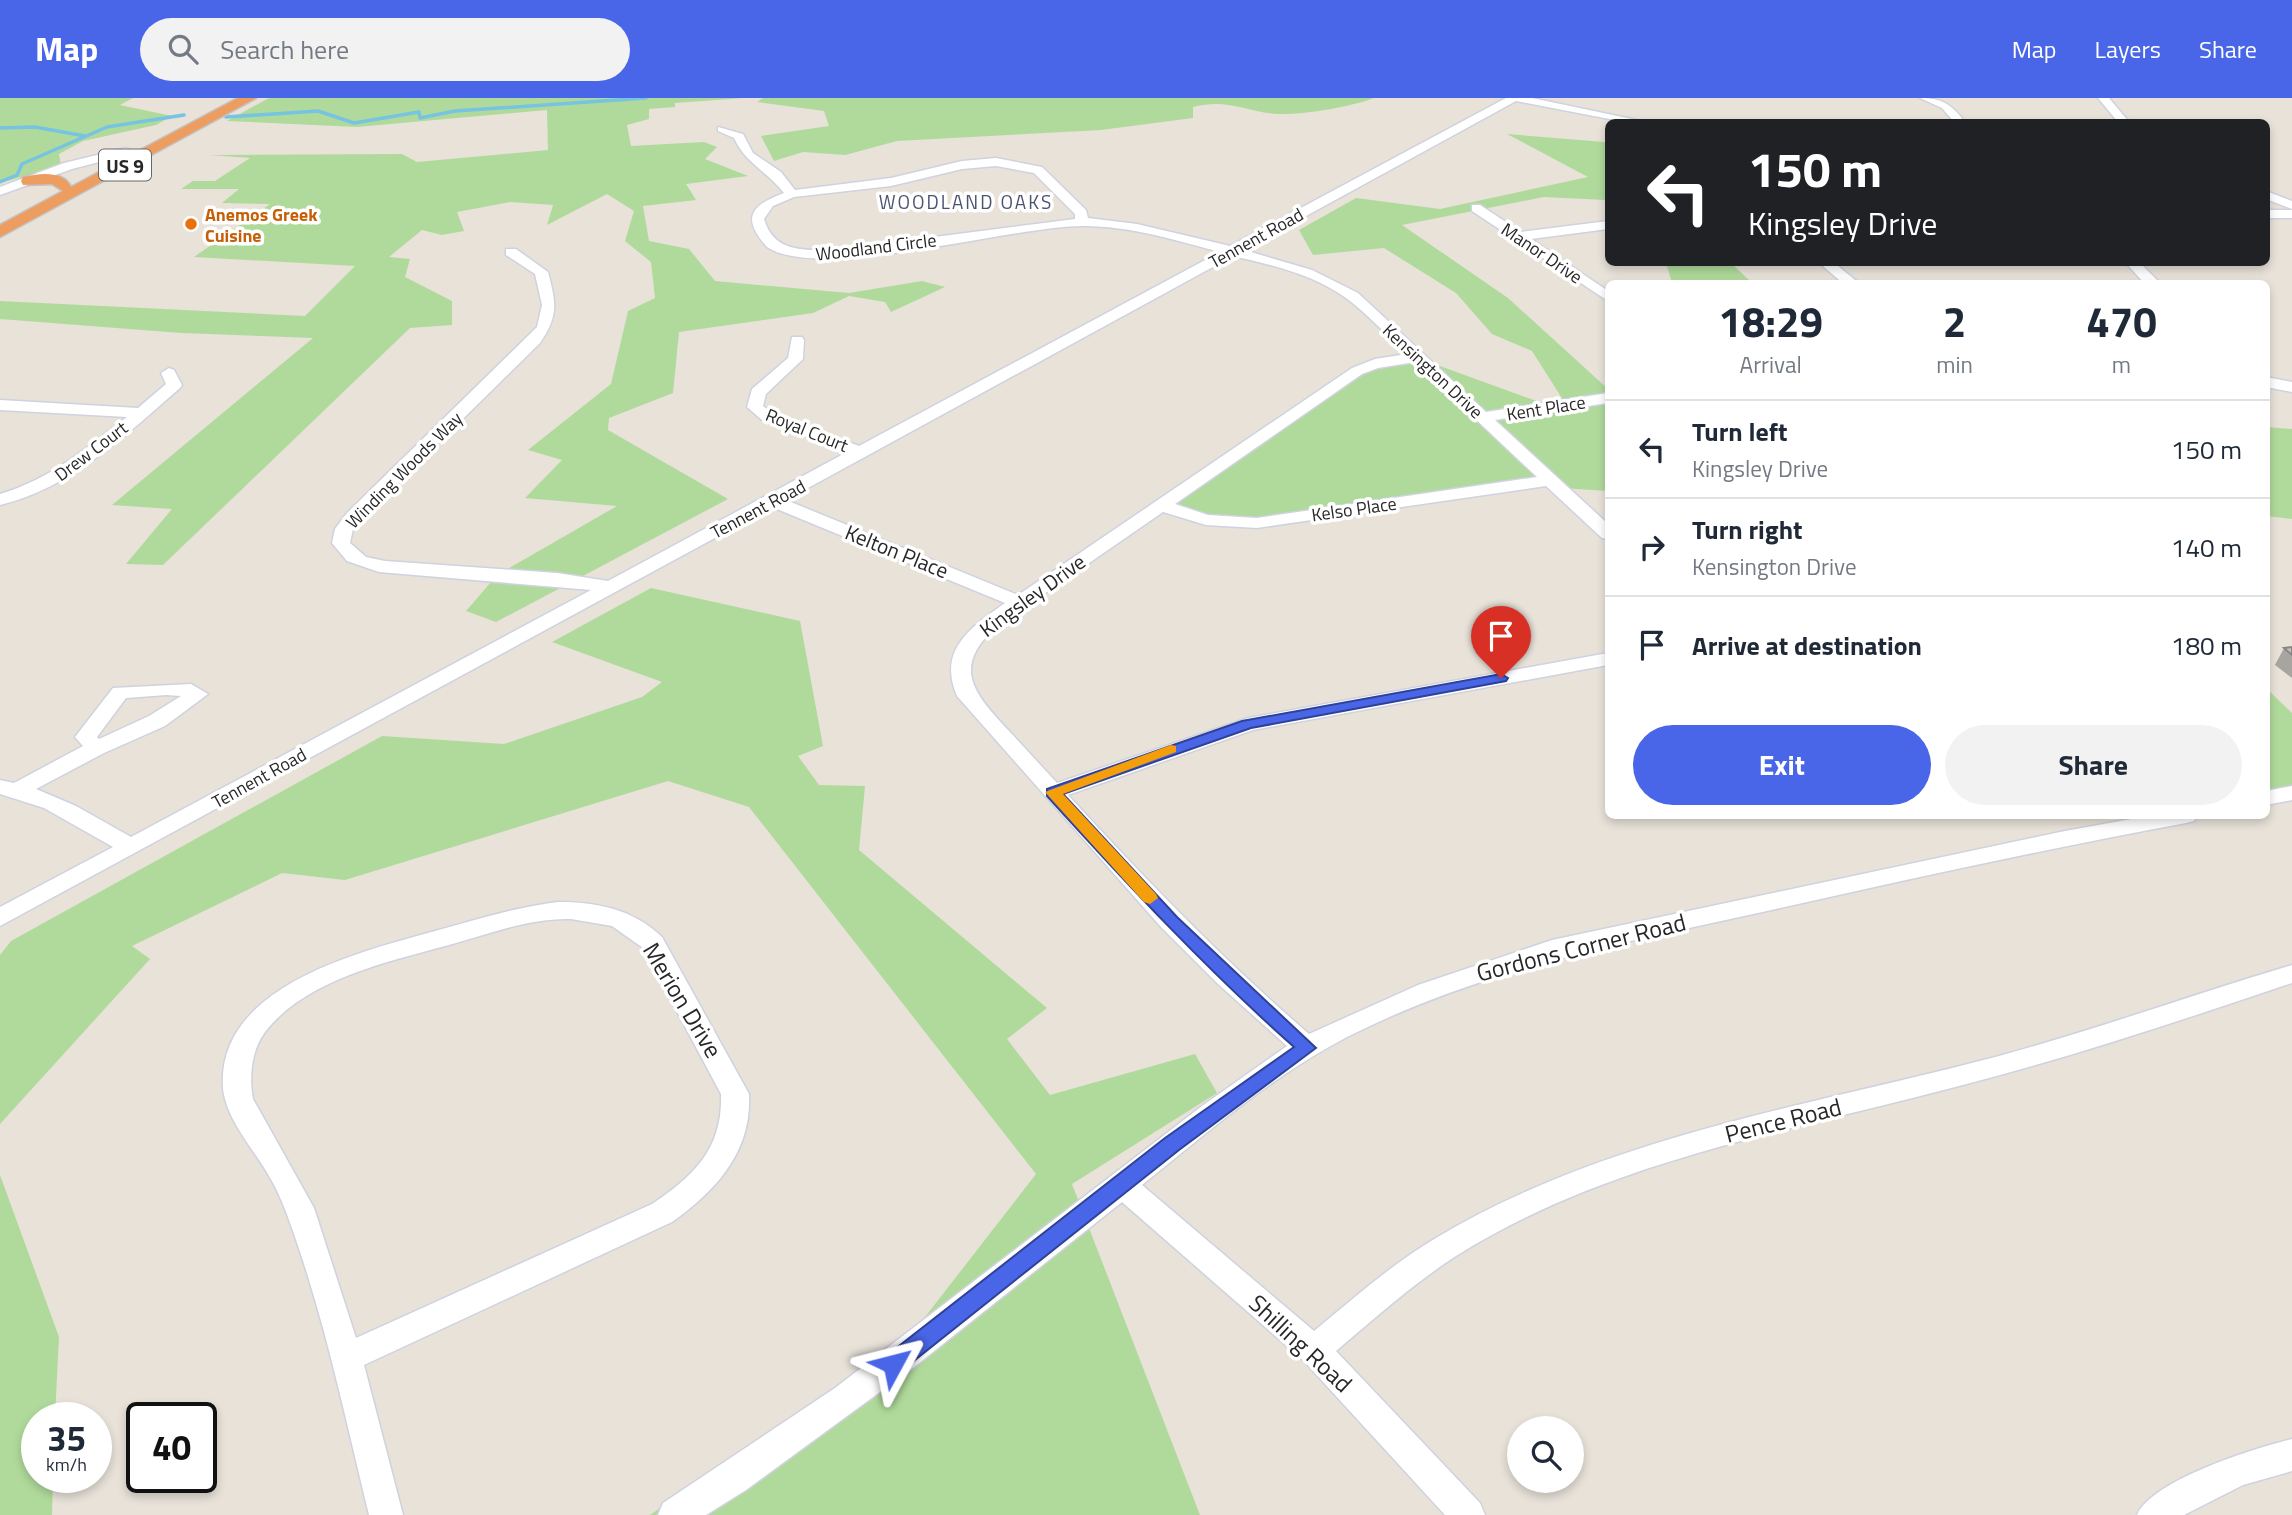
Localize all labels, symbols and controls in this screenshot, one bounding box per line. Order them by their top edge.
search box [140,18,630,81]
text: Map [35,24,98,74]
icon: search [164,30,202,68]
text: Search here [220,30,349,69]
text: Map [2012,31,2057,67]
text: Layers [2095,31,2161,67]
text: Share [2199,31,2257,67]
text: 150 m [1748,131,1882,206]
icon: left [1633,147,1724,238]
road number: US 9 [99,150,151,180]
district label: WOODLAND OAKS [879,187,1053,216]
text: Kingsley Drive [1748,199,1937,247]
place label: Anemos Greek Cuisine [205,201,318,249]
street label: Tennent Road [1204,201,1308,275]
marker: Anemos Greek Cuisine [183,216,199,232]
street label: Manor Drive [1496,216,1588,290]
street label: Woodland Circle [814,226,938,268]
text: 18:29 [1718,289,1823,353]
text: 2 [1943,289,1966,353]
text: 470 [2086,289,2157,353]
street label: Kensington Drive [1377,317,1489,425]
text: Arrival [1739,347,1802,382]
text: min [1936,347,1973,382]
text: m [2112,347,2131,382]
street label: Kent Place [1505,388,1587,428]
street label: Royal Court [762,401,853,459]
street label: Winding Woods Way [339,405,469,535]
text: Turn left [1692,412,1787,451]
street label: Drew Court [49,414,134,488]
icon: left [1633,430,1671,468]
text: 150 m [2171,430,2242,469]
text: Kingsley Drive [1692,451,1828,486]
street label: Tennent Road [706,473,810,545]
street label: Kelso Place [1310,490,1398,528]
text: Turn right [1692,510,1803,549]
street label: Kelton Place [841,516,953,586]
icon: right [1633,528,1671,566]
text: 140 m [2171,528,2242,567]
street label: Kingsley Drive [972,546,1092,644]
text: Kensington Drive [1692,549,1857,584]
pin [1471,606,1531,678]
icon: arrive [1482,617,1520,655]
icon: arrive [1633,626,1671,664]
text: Arrive at destination [1692,626,1922,665]
text: 180 m [2171,626,2242,665]
button: Exit [1633,725,1931,805]
button: Share [1945,725,2242,805]
street label: Tennent Road [207,741,311,815]
street label: Gordons Corner Road [1473,904,1689,990]
street label: Merion Drive [634,935,732,1065]
street label: Pence Road [1721,1088,1845,1152]
street label: Shilling Road [1241,1286,1361,1400]
position arrow [856,1327,930,1401]
speed limit sign: 40 [126,1402,217,1493]
text: 35 [47,1411,86,1465]
map controls [1507,1416,1584,1493]
button: search [1507,1416,1584,1493]
text: km/h [46,1451,87,1478]

